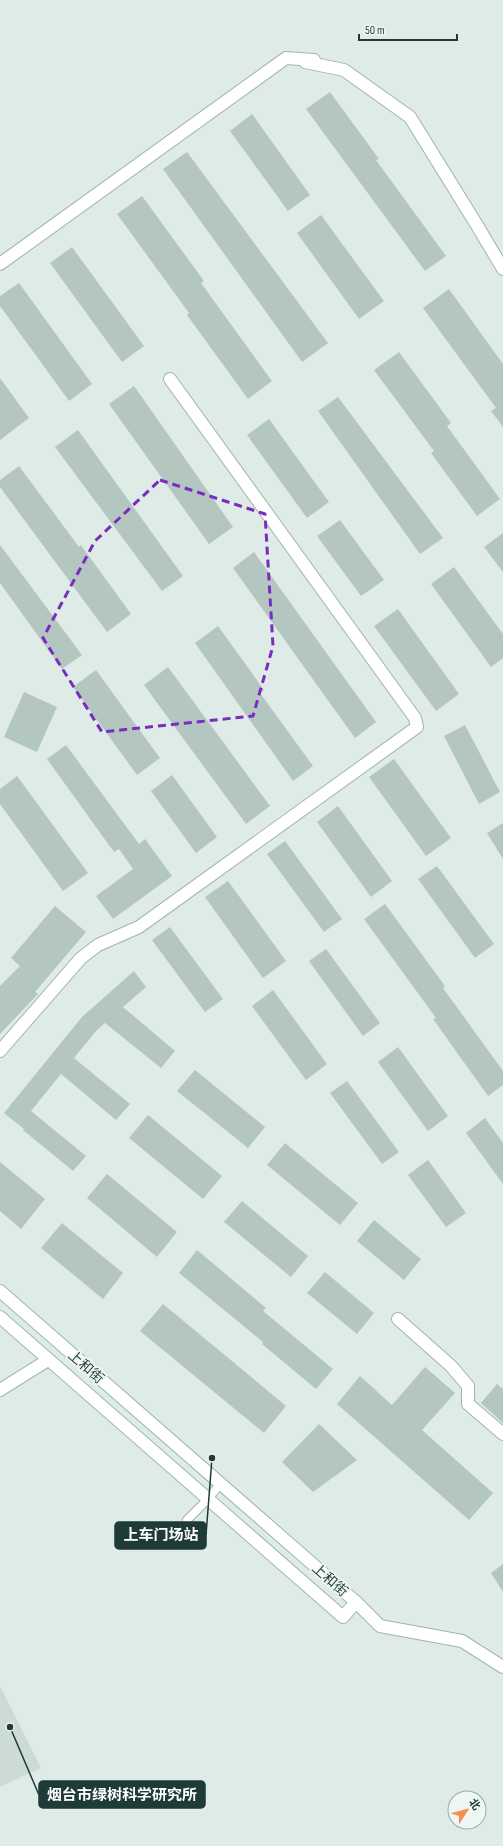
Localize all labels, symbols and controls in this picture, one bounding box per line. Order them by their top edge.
scale bar [359,16,457,42]
text: 50 m [365,23,385,38]
street label: 上和街 [65,1347,107,1387]
callout: 上车门场站 [115,1522,206,1549]
text: 上车门场站 [123,1526,199,1545]
street label: 上和街 [309,1560,351,1600]
callout: 烟台市绿树科学研究所 [39,1781,205,1808]
text: 烟台市绿树科学研究所 [47,1786,197,1805]
north arrow [447,1790,487,1830]
text: 北 [466,1796,483,1813]

